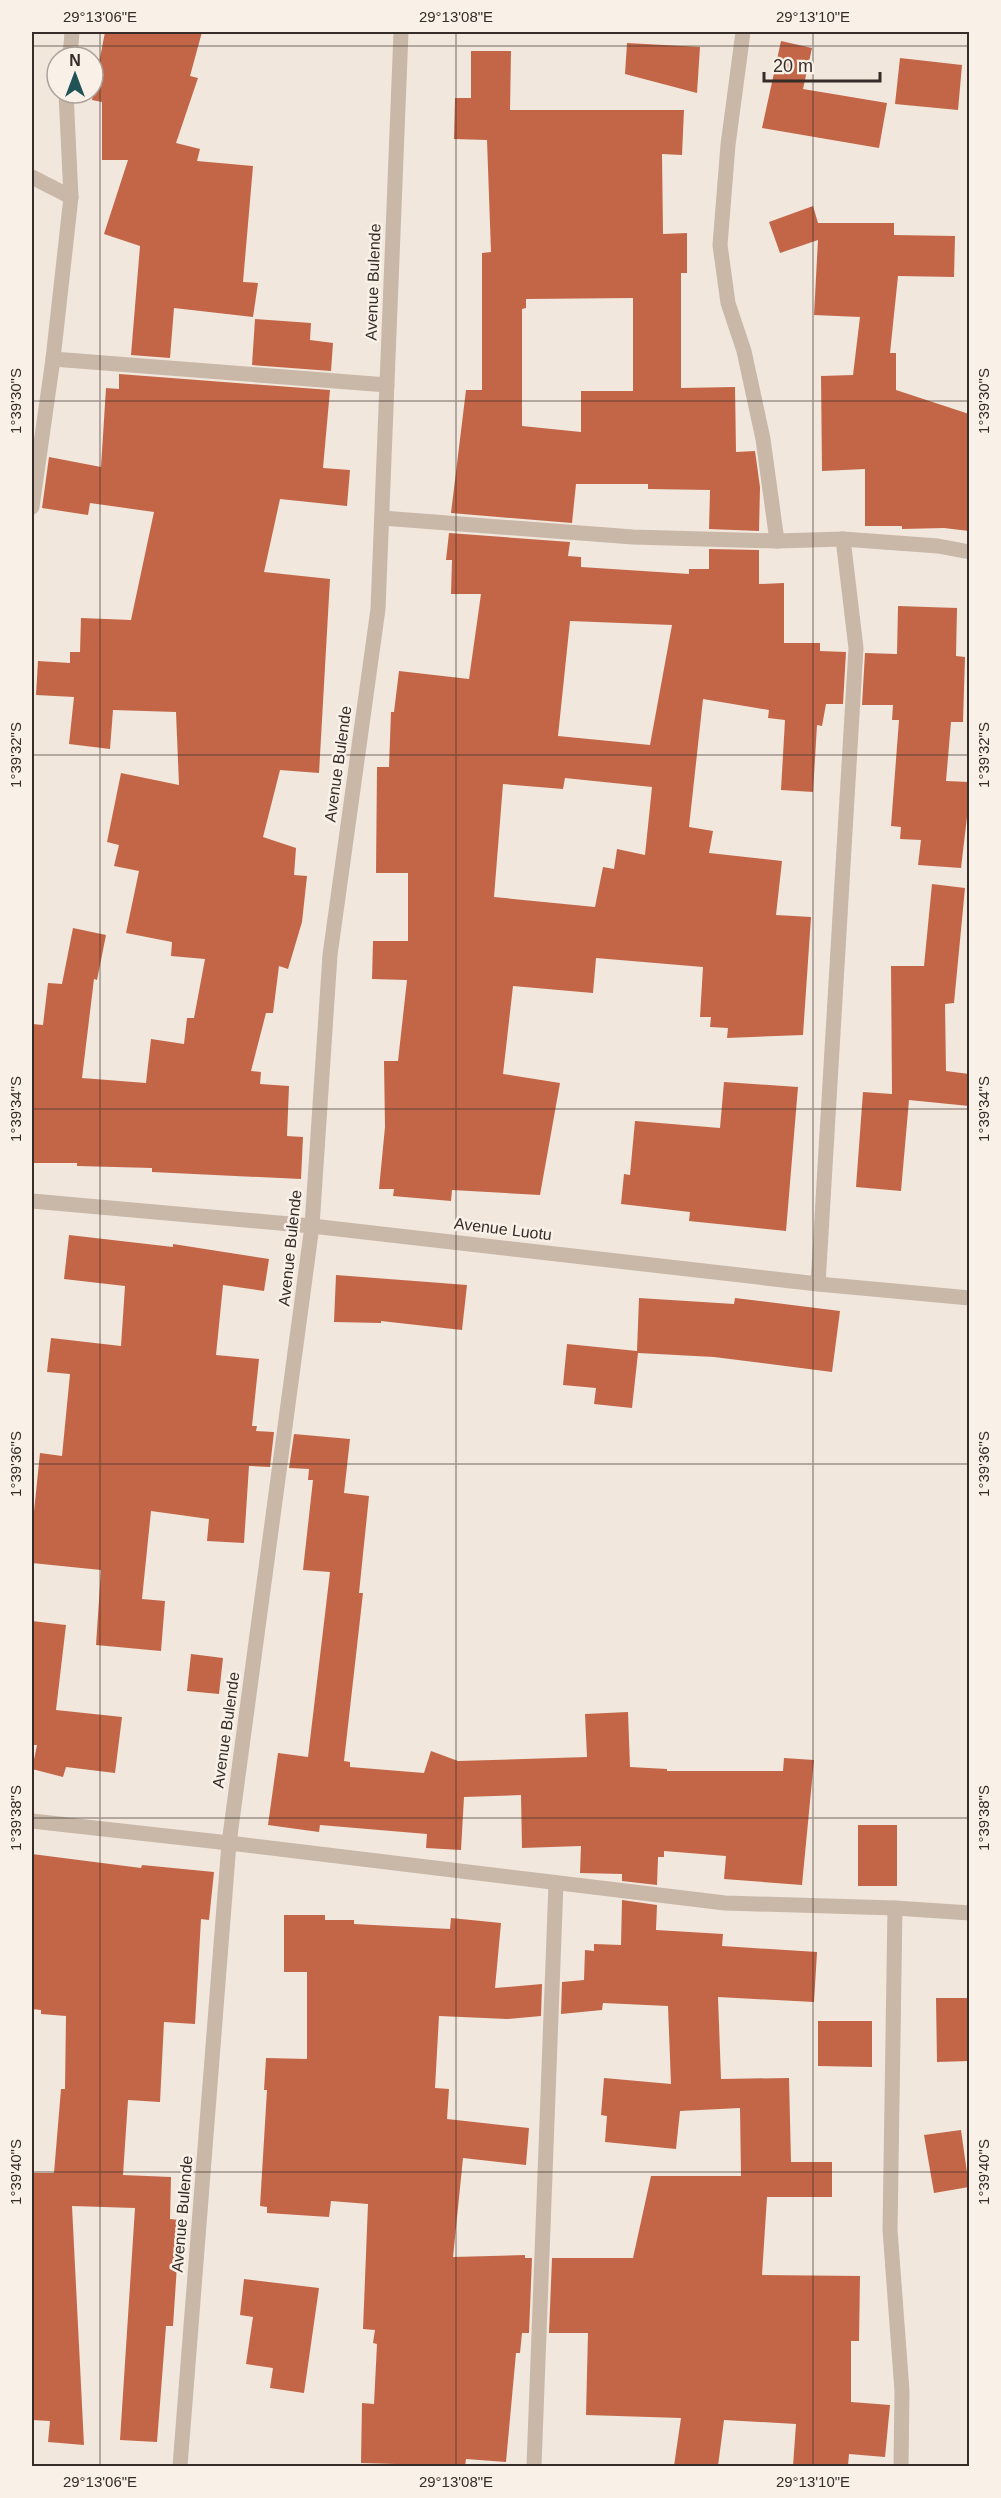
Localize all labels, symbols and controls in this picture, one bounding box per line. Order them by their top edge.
text: 29°13'06"E [63,8,137,25]
text: 29°13'08"E [419,8,493,25]
text: 29°13'10"E [776,8,850,25]
north arrow [45,45,105,105]
scale bar [764,45,880,83]
text: N [69,52,81,69]
text: 20 m [773,56,813,76]
street label: Avenue Bulende [362,223,384,341]
text: 1°39'30"S [7,368,24,434]
text: 1°39'30"S [975,368,992,434]
street label: Avenue Bulende [321,705,355,823]
text: 1°39'32"S [7,722,24,788]
text: 1°39'32"S [975,722,992,788]
text: 1°39'34"S [7,1076,24,1142]
text: 1°39'34"S [975,1076,992,1142]
street label: Avenue Bulende [275,1189,305,1307]
street label: Avenue Luotu [453,1215,553,1243]
text: 1°39'36"S [7,1431,24,1497]
text: 1°39'36"S [975,1431,992,1497]
street label: Avenue Bulende [209,1671,243,1789]
text: 1°39'38"S [7,1785,24,1851]
text: 1°39'38"S [975,1785,992,1851]
text: 1°39'40"S [7,2139,24,2205]
text: 1°39'40"S [975,2139,992,2205]
street label: Avenue Bulende [168,2155,196,2273]
text: 29°13'06"E [63,2473,137,2490]
text: 29°13'08"E [419,2473,493,2490]
text: 29°13'10"E [776,2473,850,2490]

